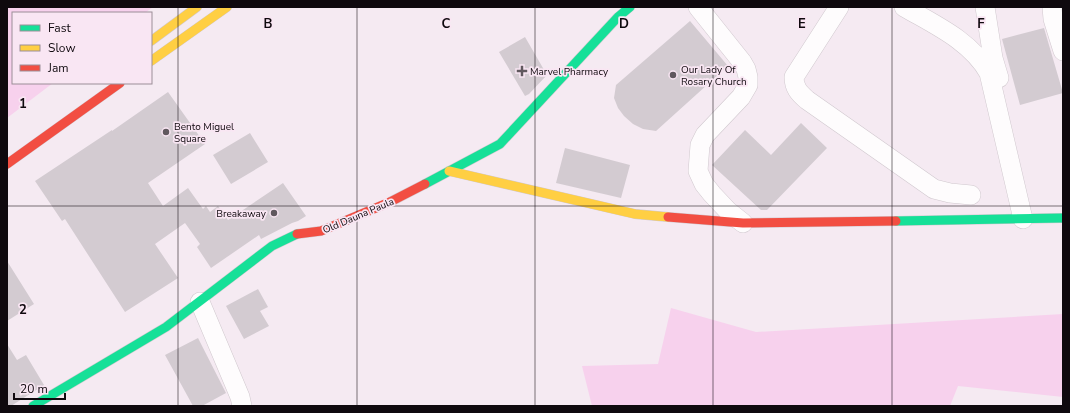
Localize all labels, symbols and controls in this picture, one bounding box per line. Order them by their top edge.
legend [12,12,152,84]
text: B [264,15,273,33]
text: C [442,15,451,33]
text: D [619,15,629,33]
text: E [798,15,806,33]
text: F [977,15,985,33]
text: Fast [48,20,71,36]
text: Slow [48,40,76,56]
text: Jam [47,60,69,76]
place label: Our Lady Of Rosary Church [681,63,747,89]
place label: Marvel Pharmacy [530,65,609,79]
marker: Marvel Pharmacy [517,66,527,76]
marker: Our Lady Of Rosary Church [668,70,678,80]
text: 1 [19,95,27,113]
place label: Bento Miguel Square [174,120,234,146]
marker: Bento Miguel Square [161,127,171,137]
street label: Old Dauna Paula [321,195,396,237]
place label: Breakaway [216,207,267,221]
marker: Breakaway [269,208,279,218]
text: 2 [19,301,27,319]
scale bar [14,375,65,401]
text: 20 m [20,381,48,397]

